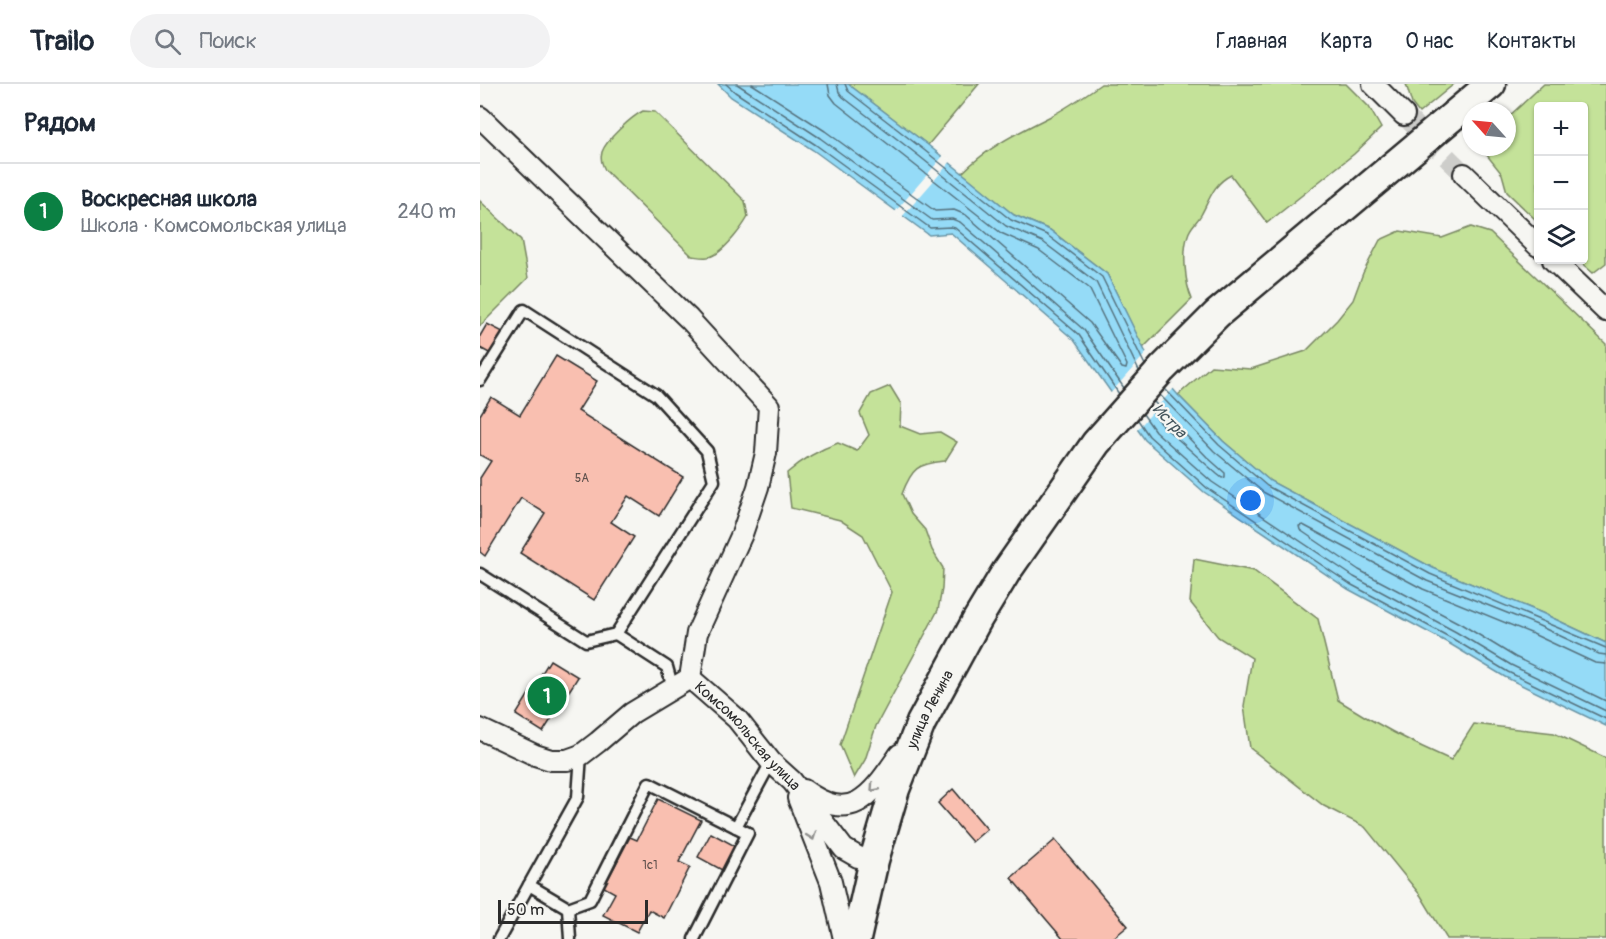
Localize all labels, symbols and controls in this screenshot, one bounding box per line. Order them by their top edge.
search box [130,14,550,68]
text: Trailo [30,24,94,59]
icon: search [151,25,184,58]
text: Поиск [199,27,257,55]
text: Главная [1216,28,1287,55]
text: Карта [1320,28,1372,55]
text: О нас [1405,28,1454,55]
text: Контакты [1487,28,1576,55]
north arrow [1462,102,1516,156]
map controls [1534,102,1588,264]
button: + [1534,102,1588,156]
text: Рядом [24,107,96,139]
button: − [1534,156,1588,210]
text: Воскресная школа [81,185,257,213]
text: 1 [40,199,47,224]
text: 240 m [397,199,456,224]
button: layers [1534,210,1588,264]
text: Школа · Комсомольская улица [81,213,347,238]
water label: Истра [1148,399,1192,443]
house number: 5А [575,471,589,486]
your location [1236,486,1265,515]
street label: улица Ленина [902,667,958,753]
pin: 1 [528,674,566,718]
street label: Комсомольская улица [691,677,805,794]
one-way arrow [870,781,881,792]
one-way arrow [804,830,817,841]
house number: 1с1 [642,858,658,873]
scale bar [498,897,648,924]
text: 50 m [507,900,544,920]

